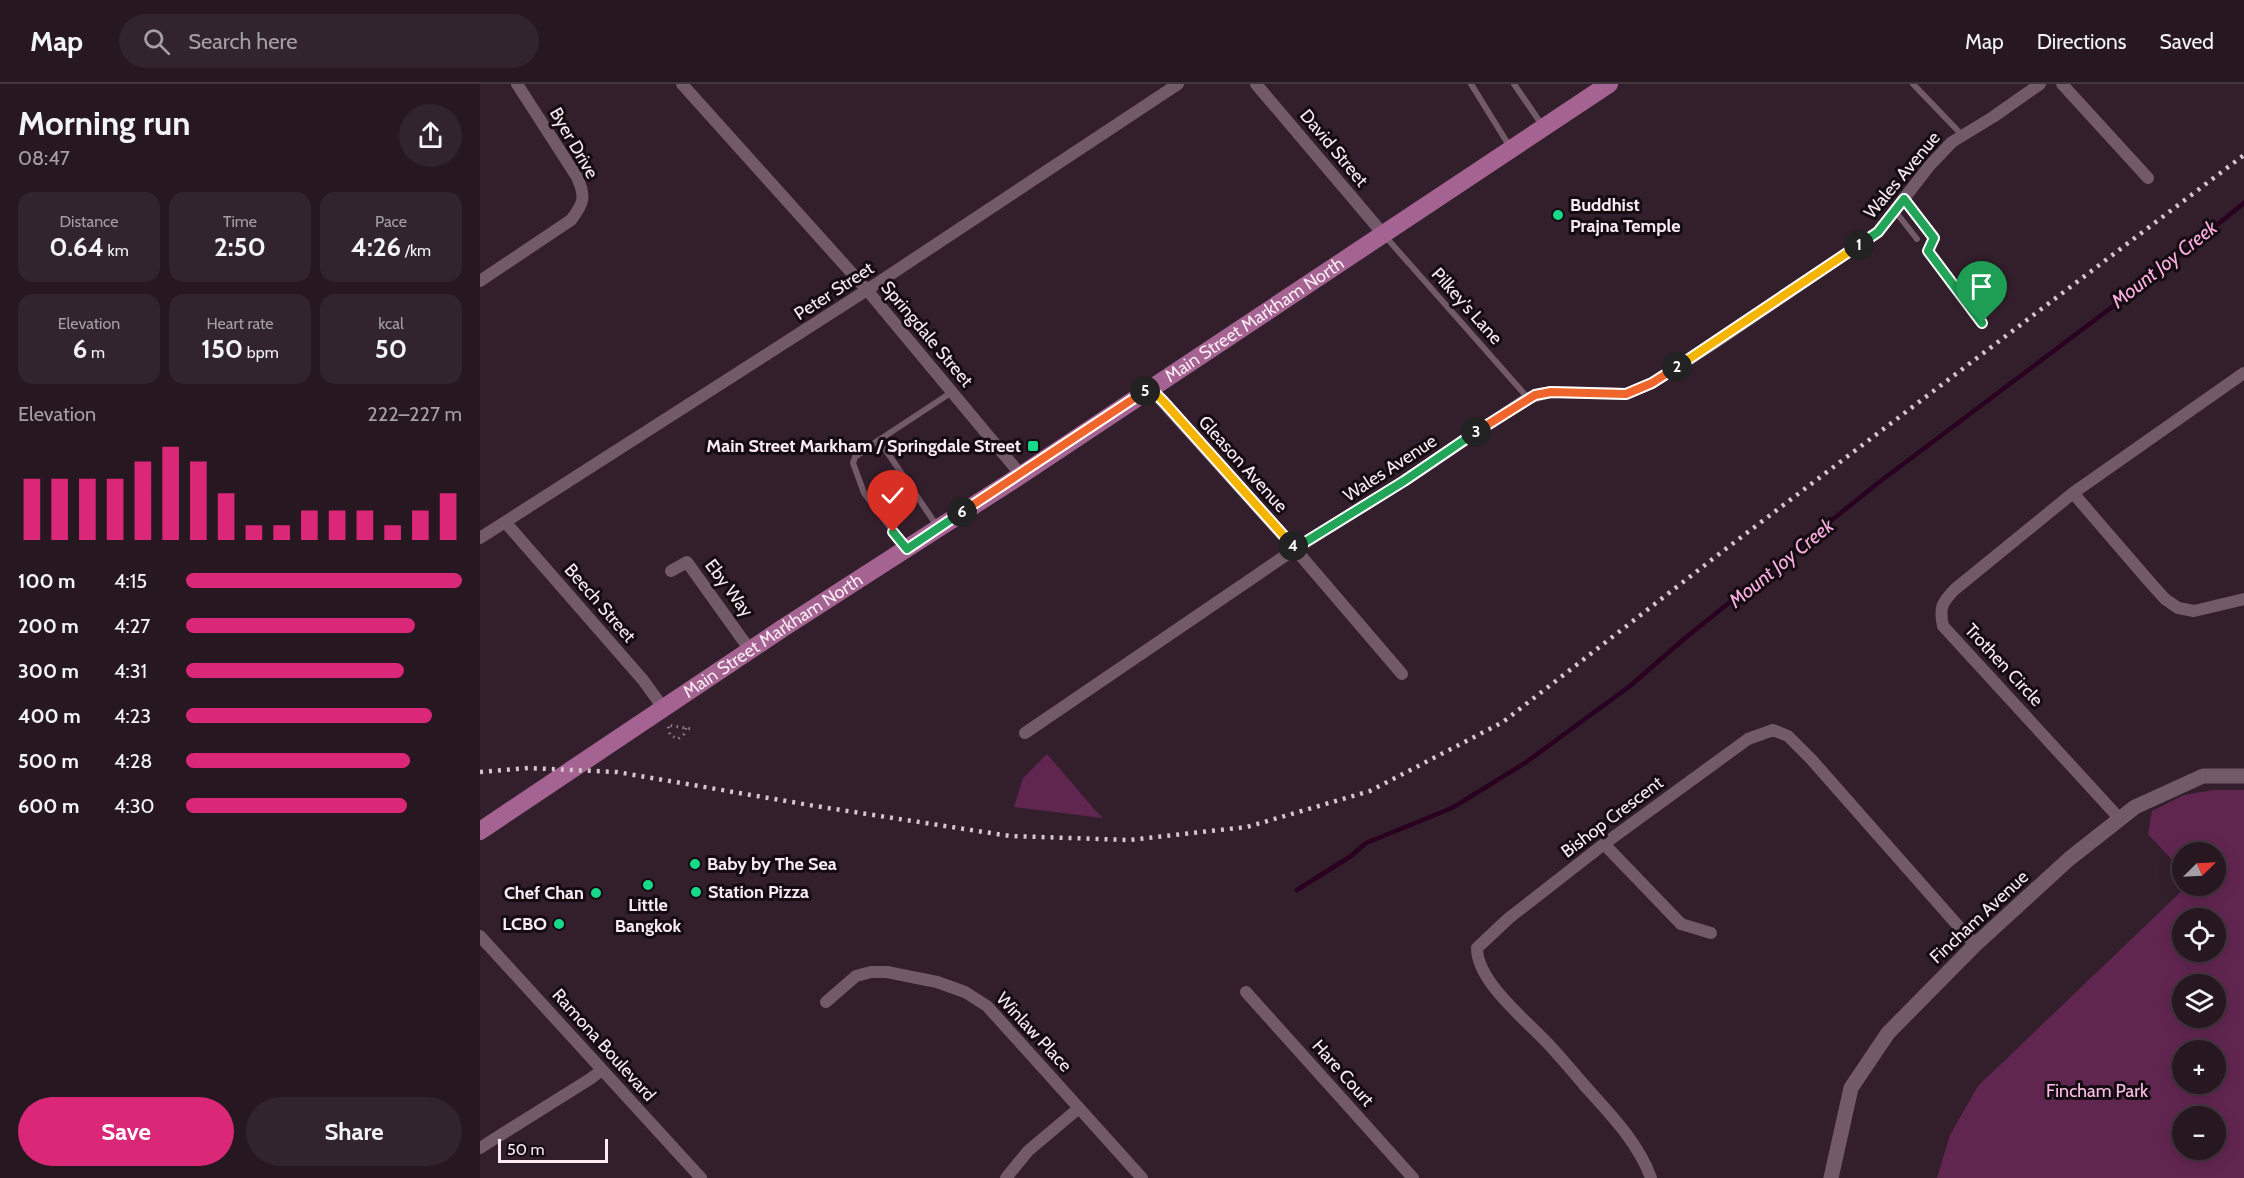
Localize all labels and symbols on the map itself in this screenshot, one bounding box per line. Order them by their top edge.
street label: Byer Drive [545,103,603,183]
street label: David Street [1295,105,1373,191]
street label: Wales Avenue [1859,127,1945,223]
place label: Buddhist Prajna Temple [1570,194,1680,237]
marker: Buddhist Prajna Temple [1551,208,1565,222]
water label: Mount Joy Creek [2105,214,2223,313]
pin: 1 [1844,230,1874,260]
street label: Main Street Markham North [1161,252,1348,387]
street label: Peter Street [790,257,878,325]
pin [1956,261,2007,323]
street label: Pilkey's Lane [1427,263,1507,349]
street label: Springdale Street [876,277,978,391]
pin: 2 [1662,352,1692,382]
pin: 5 [1130,376,1160,406]
street label: Gleason Avenue [1194,411,1292,517]
pin: 3 [1461,417,1491,447]
street label: Wales Avenue [1339,430,1441,506]
place label: Main Street Markham / Springdale Street [706,435,1021,457]
marker: Main Street Markham / Springdale Street [1026,439,1040,453]
pin [867,470,918,532]
pin: 6 [947,497,977,527]
water label: Mount Joy Creek [1723,513,1839,613]
pin: 4 [1278,531,1308,561]
street label: Eby Way [700,555,758,621]
street label: Beech Street [560,559,640,647]
street label: Main Street Markham North [679,569,867,703]
street label: Trothen Circle [1960,619,2048,711]
street label: Bishop Crescent [1557,772,1667,862]
north arrow [2172,842,2226,896]
place label: Baby by The Sea [707,853,837,875]
marker: Baby by The Sea [688,857,702,871]
street label: Fincham Avenue [1925,866,2033,968]
marker: Little Bangkok [641,878,655,892]
place label: Station Pizza [708,881,809,903]
place label: Chef Chan [504,882,584,904]
marker: Station Pizza [689,885,703,899]
marker: Chef Chan [589,886,603,900]
place label: Little Bangkok [615,894,682,937]
place label: LCBO [502,913,547,935]
marker: LCBO [552,917,566,931]
street label: Ramona Boulevard [548,984,660,1106]
street label: Winlaw Place [992,988,1076,1076]
street label: Hare Court [1307,1035,1379,1111]
park label: Fincham Park [2046,1080,2149,1102]
scale bar [498,1136,608,1164]

